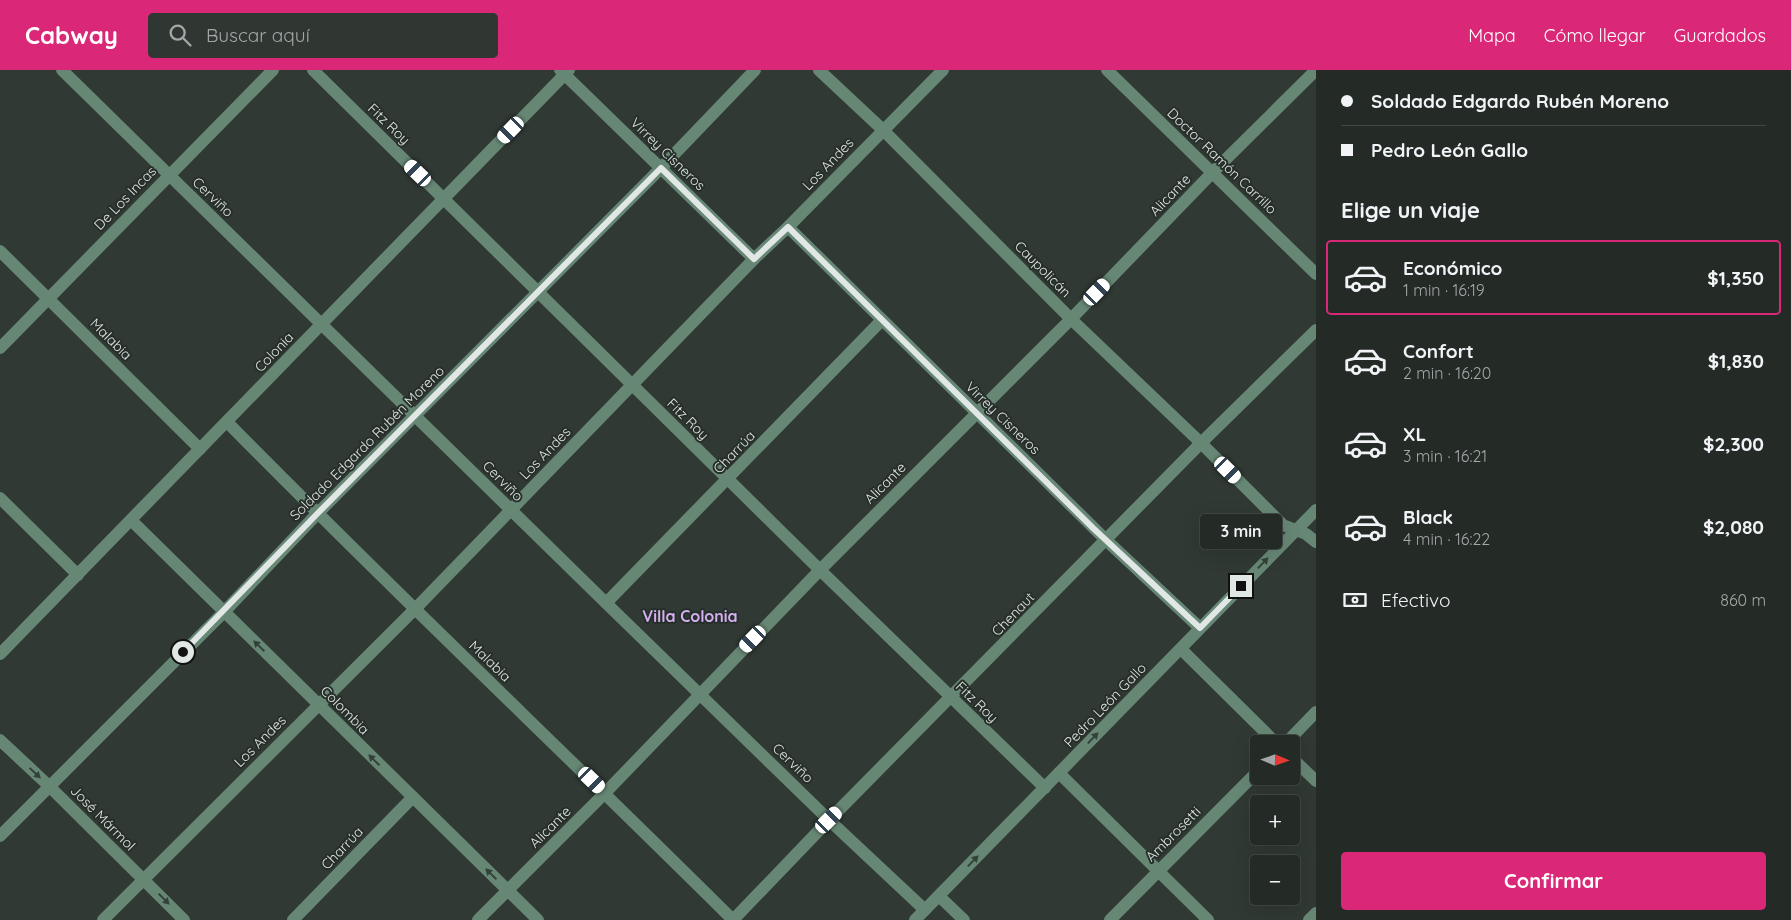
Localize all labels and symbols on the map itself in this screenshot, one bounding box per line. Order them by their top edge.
street label: Fitz Roy [364,99,414,149]
street label: Doctor Ramón Carrillo [1163,104,1281,218]
car [495,114,526,146]
street label: Virrey Cisneros [627,114,709,194]
street label: Los Andes [798,134,858,194]
car [401,157,434,189]
street label: De Los Incas [90,162,160,234]
street label: Alicante [1146,170,1194,220]
street label: Cerviño [189,173,237,221]
street label: Caupolicán [1011,237,1075,301]
car [1081,276,1112,308]
street label: Malabia [86,314,136,364]
street label: Colonia [251,328,297,376]
street label: Soldado Edgardo Rubén Moreno [286,362,448,524]
street label: Virrey Cisneros [962,378,1044,458]
street label: Fitz Roy [663,394,713,444]
street label: Los Andes [515,423,575,483]
street label: Charrúa [709,427,759,477]
car [1212,454,1243,486]
street label: Cerviño [479,457,527,505]
street label: Alicante [860,458,910,508]
callout: 3 min [1200,514,1282,548]
one-way arrow [1257,557,1269,569]
route end [1230,575,1252,597]
street label: Chenaut [988,588,1038,640]
district label: Villa Colonia [642,606,738,626]
car [737,623,768,655]
street label: Malabia [465,637,515,685]
one-way arrow [253,640,265,652]
route start [172,641,194,663]
street label: Pedro León Gallo [1060,659,1150,751]
street label: Fitz Roy [952,677,1002,727]
street label: Colombia [317,682,373,738]
street label: Los Andes [230,711,290,771]
one-way arrow [1087,733,1099,745]
north arrow [1250,735,1300,785]
street label: Cerviño [769,739,817,787]
one-way arrow [369,754,381,766]
car [575,764,608,796]
one-way arrow [29,767,41,779]
street label: José Mármol [67,782,139,854]
street label: Alicante [525,802,575,852]
street label: Ambrosetti [1142,803,1204,865]
car [813,804,844,836]
street label: Charrúa [317,823,367,873]
one-way arrow [967,855,979,867]
one-way arrow [485,868,497,880]
one-way arrow [158,893,170,905]

